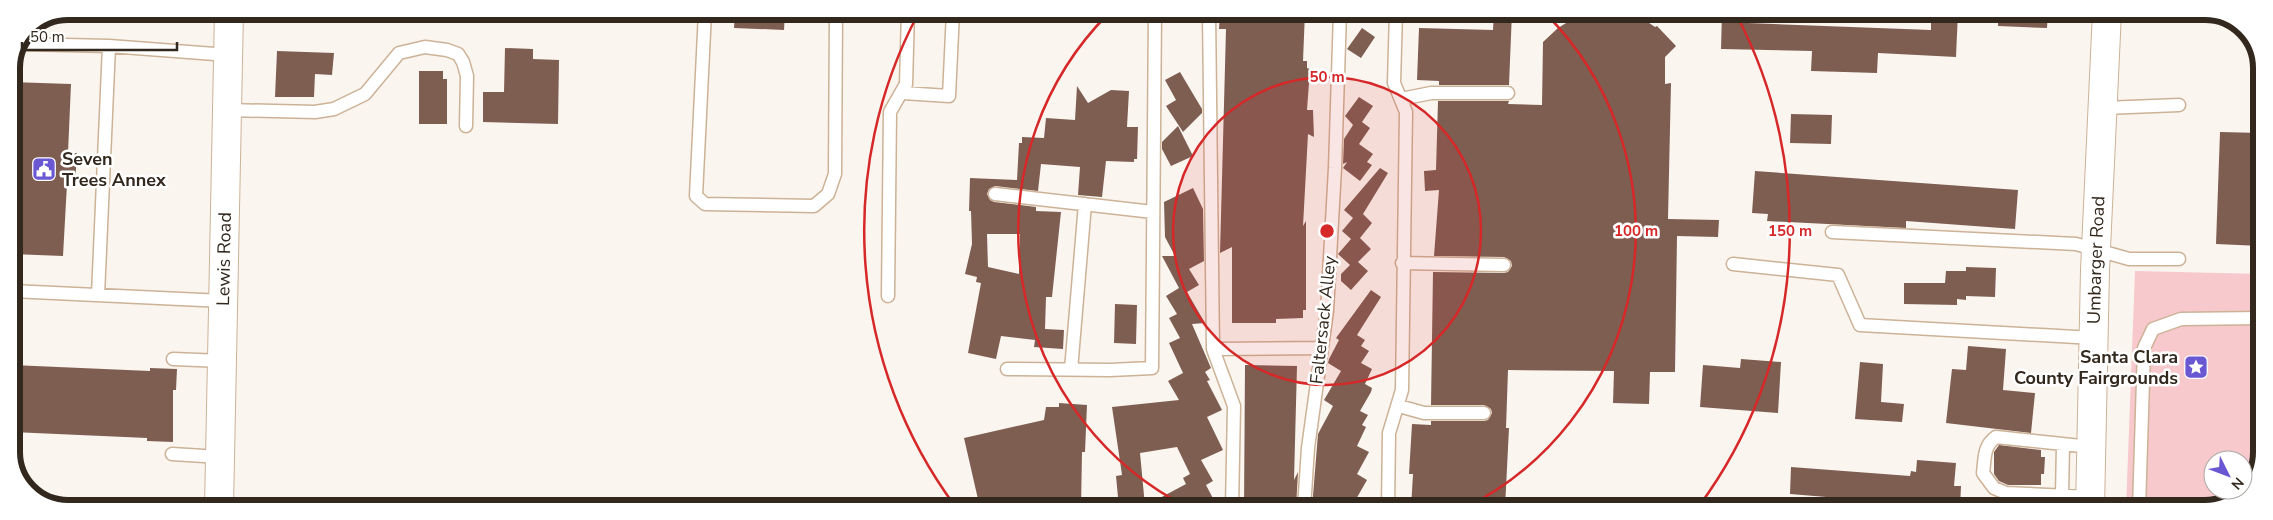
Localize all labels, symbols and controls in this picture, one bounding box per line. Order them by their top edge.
scale bar [22,20,178,52]
text: 50 m [30,27,65,47]
text: 50 m [1309,67,1345,87]
place label: Seven Trees Annex [62,147,166,192]
public building icon: Seven Trees Annex [31,156,57,182]
street label: Umbarger Road [2082,196,2110,324]
street label: Lewis Road [211,212,237,306]
text: 100 m [1614,221,1658,241]
text: 150 m [1768,221,1812,241]
centre of rings [1318,222,1336,240]
street label: Faltersack Alley [1304,254,1342,385]
place label: Santa Clara County Fairgrounds [2014,345,2178,390]
place icon: Santa Clara County Fairgrounds [2183,354,2209,380]
north arrow [2203,450,2253,500]
text: N [2227,473,2248,494]

